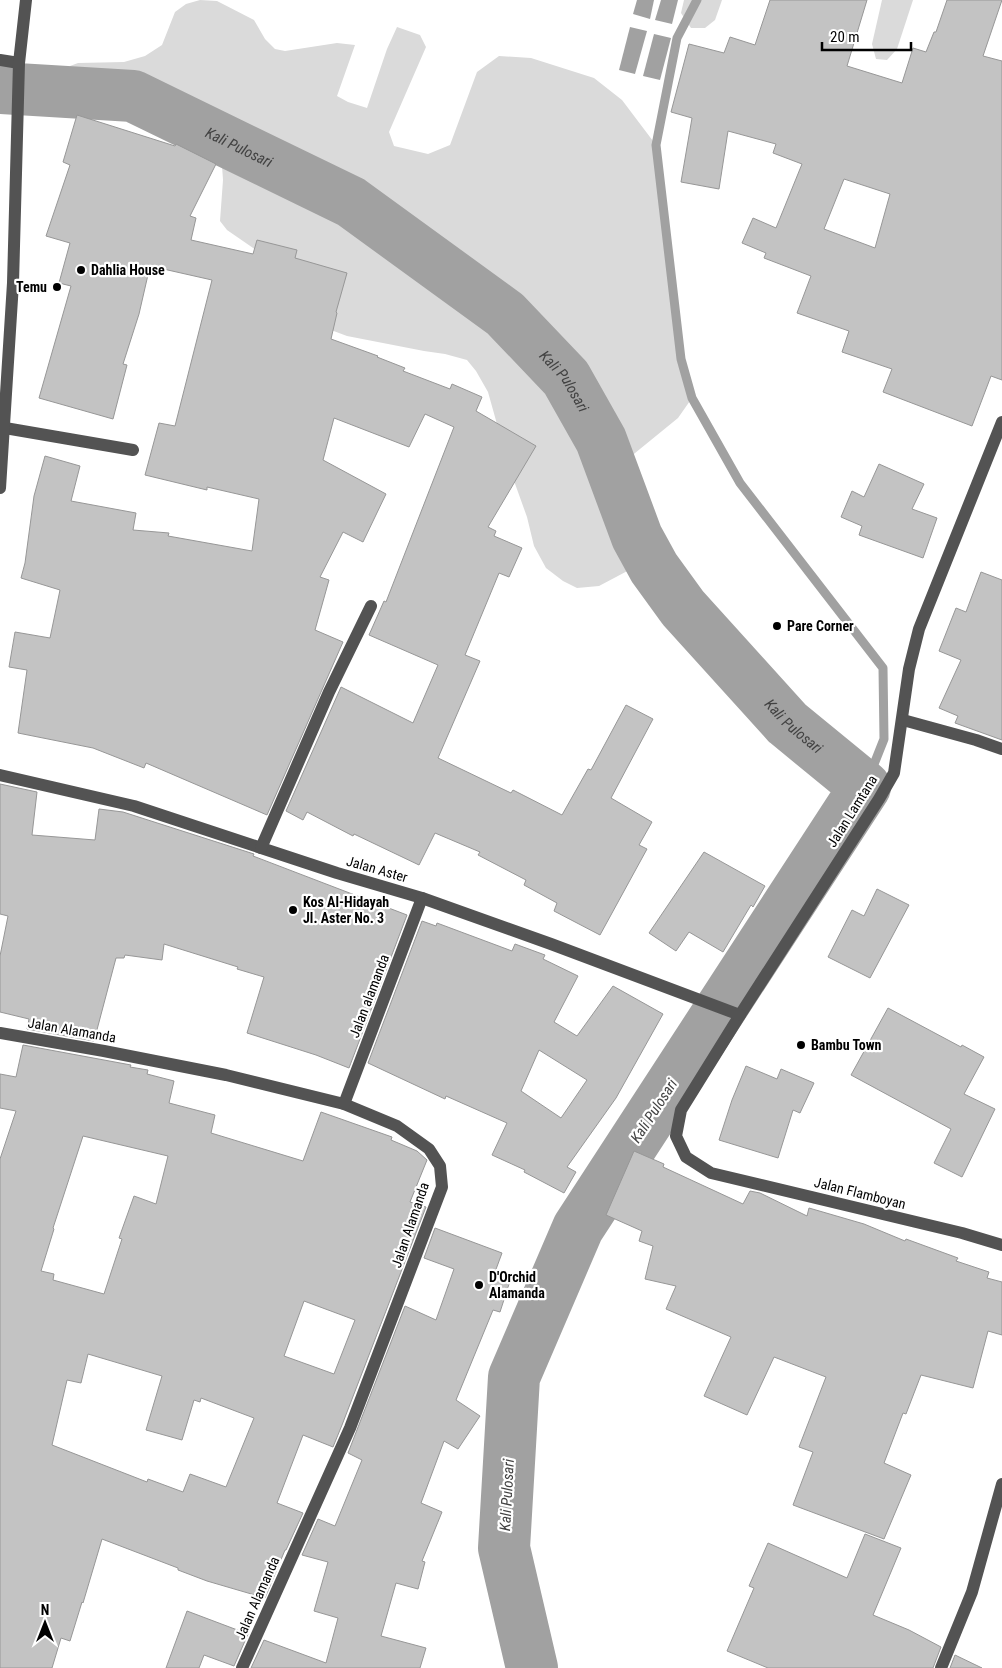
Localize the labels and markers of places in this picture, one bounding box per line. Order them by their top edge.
place label: Dahlia House [91,262,165,278]
marker: Dahlia House [75,264,87,276]
place label: Temu [16,279,47,295]
marker: Temu [51,281,63,293]
place label: Pare Corner [787,618,854,634]
marker: Pare Corner [771,620,783,632]
place label: Kos Al-Hidayah Jl. Aster No. 3 [303,894,389,926]
marker: Kos Al-Hidayah Jl. Aster No. 3 [287,904,299,916]
place label: Bambu Town [811,1037,881,1053]
marker: Bambu Town [795,1039,807,1051]
place label: D'Orchid Alamanda [489,1269,545,1301]
marker: D'Orchid Alamanda [473,1279,485,1291]

